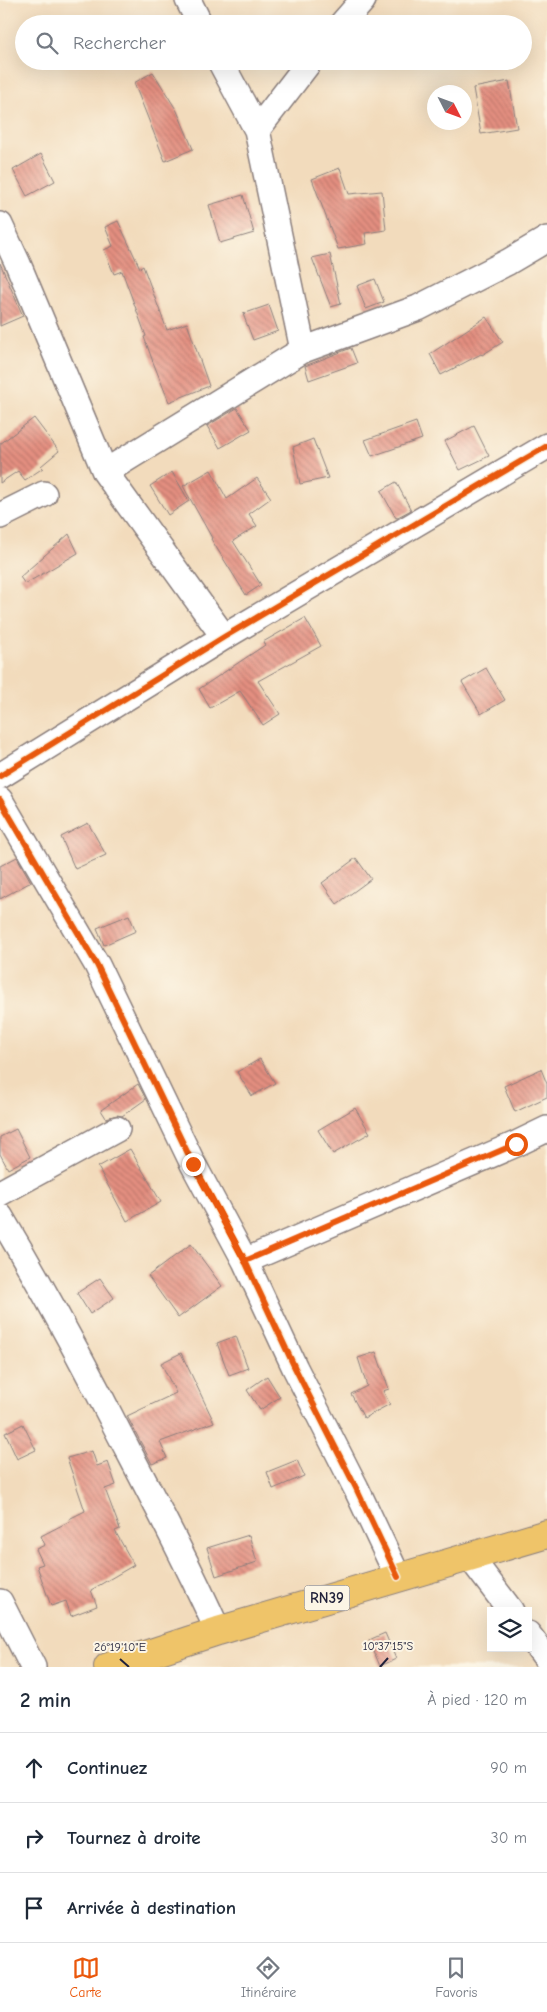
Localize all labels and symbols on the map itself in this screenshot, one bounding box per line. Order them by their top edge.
north arrow [427,85,472,130]
route start [505,1133,528,1156]
route end [182,1153,205,1176]
road number: RN39 [304,1586,350,1610]
text: 10°37'15"S [363,1639,414,1653]
text: 26°19'10"E [94,1640,146,1654]

